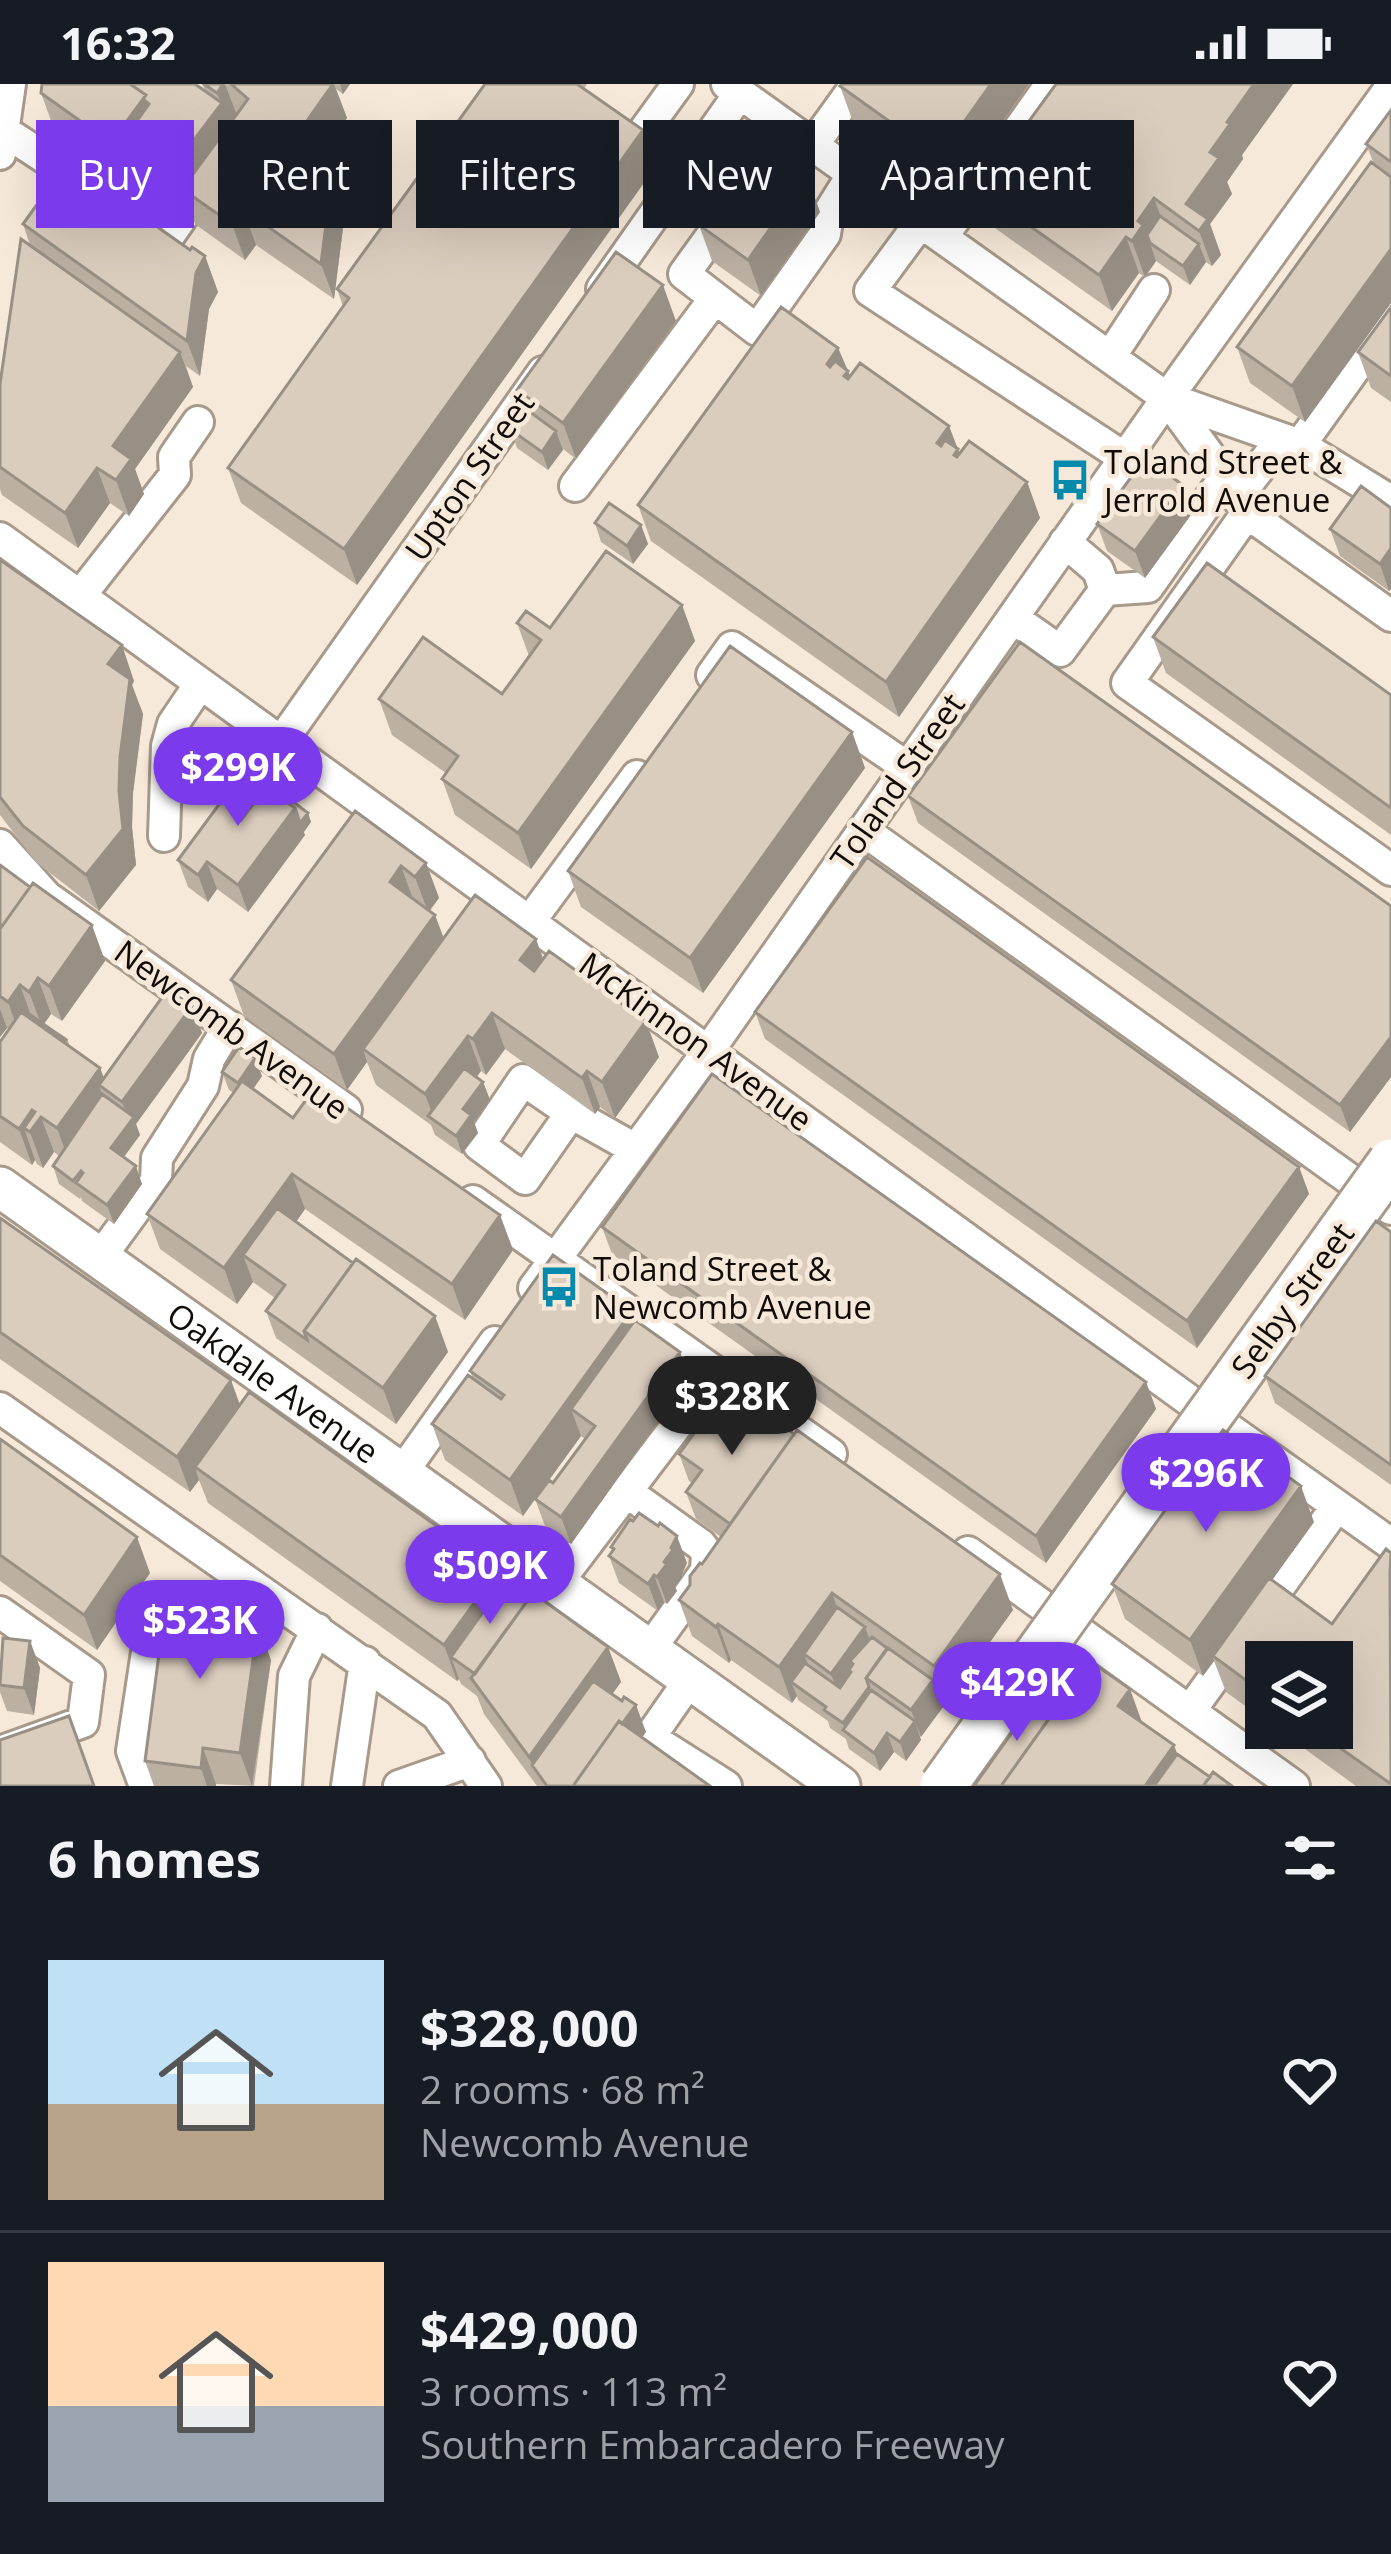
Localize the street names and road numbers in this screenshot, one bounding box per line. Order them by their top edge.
street label: Upton Street [394,382,544,570]
street label: Toland Street [820,684,974,878]
street label: Newcomb Avenue [106,929,358,1129]
street label: McKinnon Avenue [570,941,822,1141]
street label: Selby Street [1220,1213,1364,1387]
street label: Oakdale Avenue [159,1291,389,1473]

